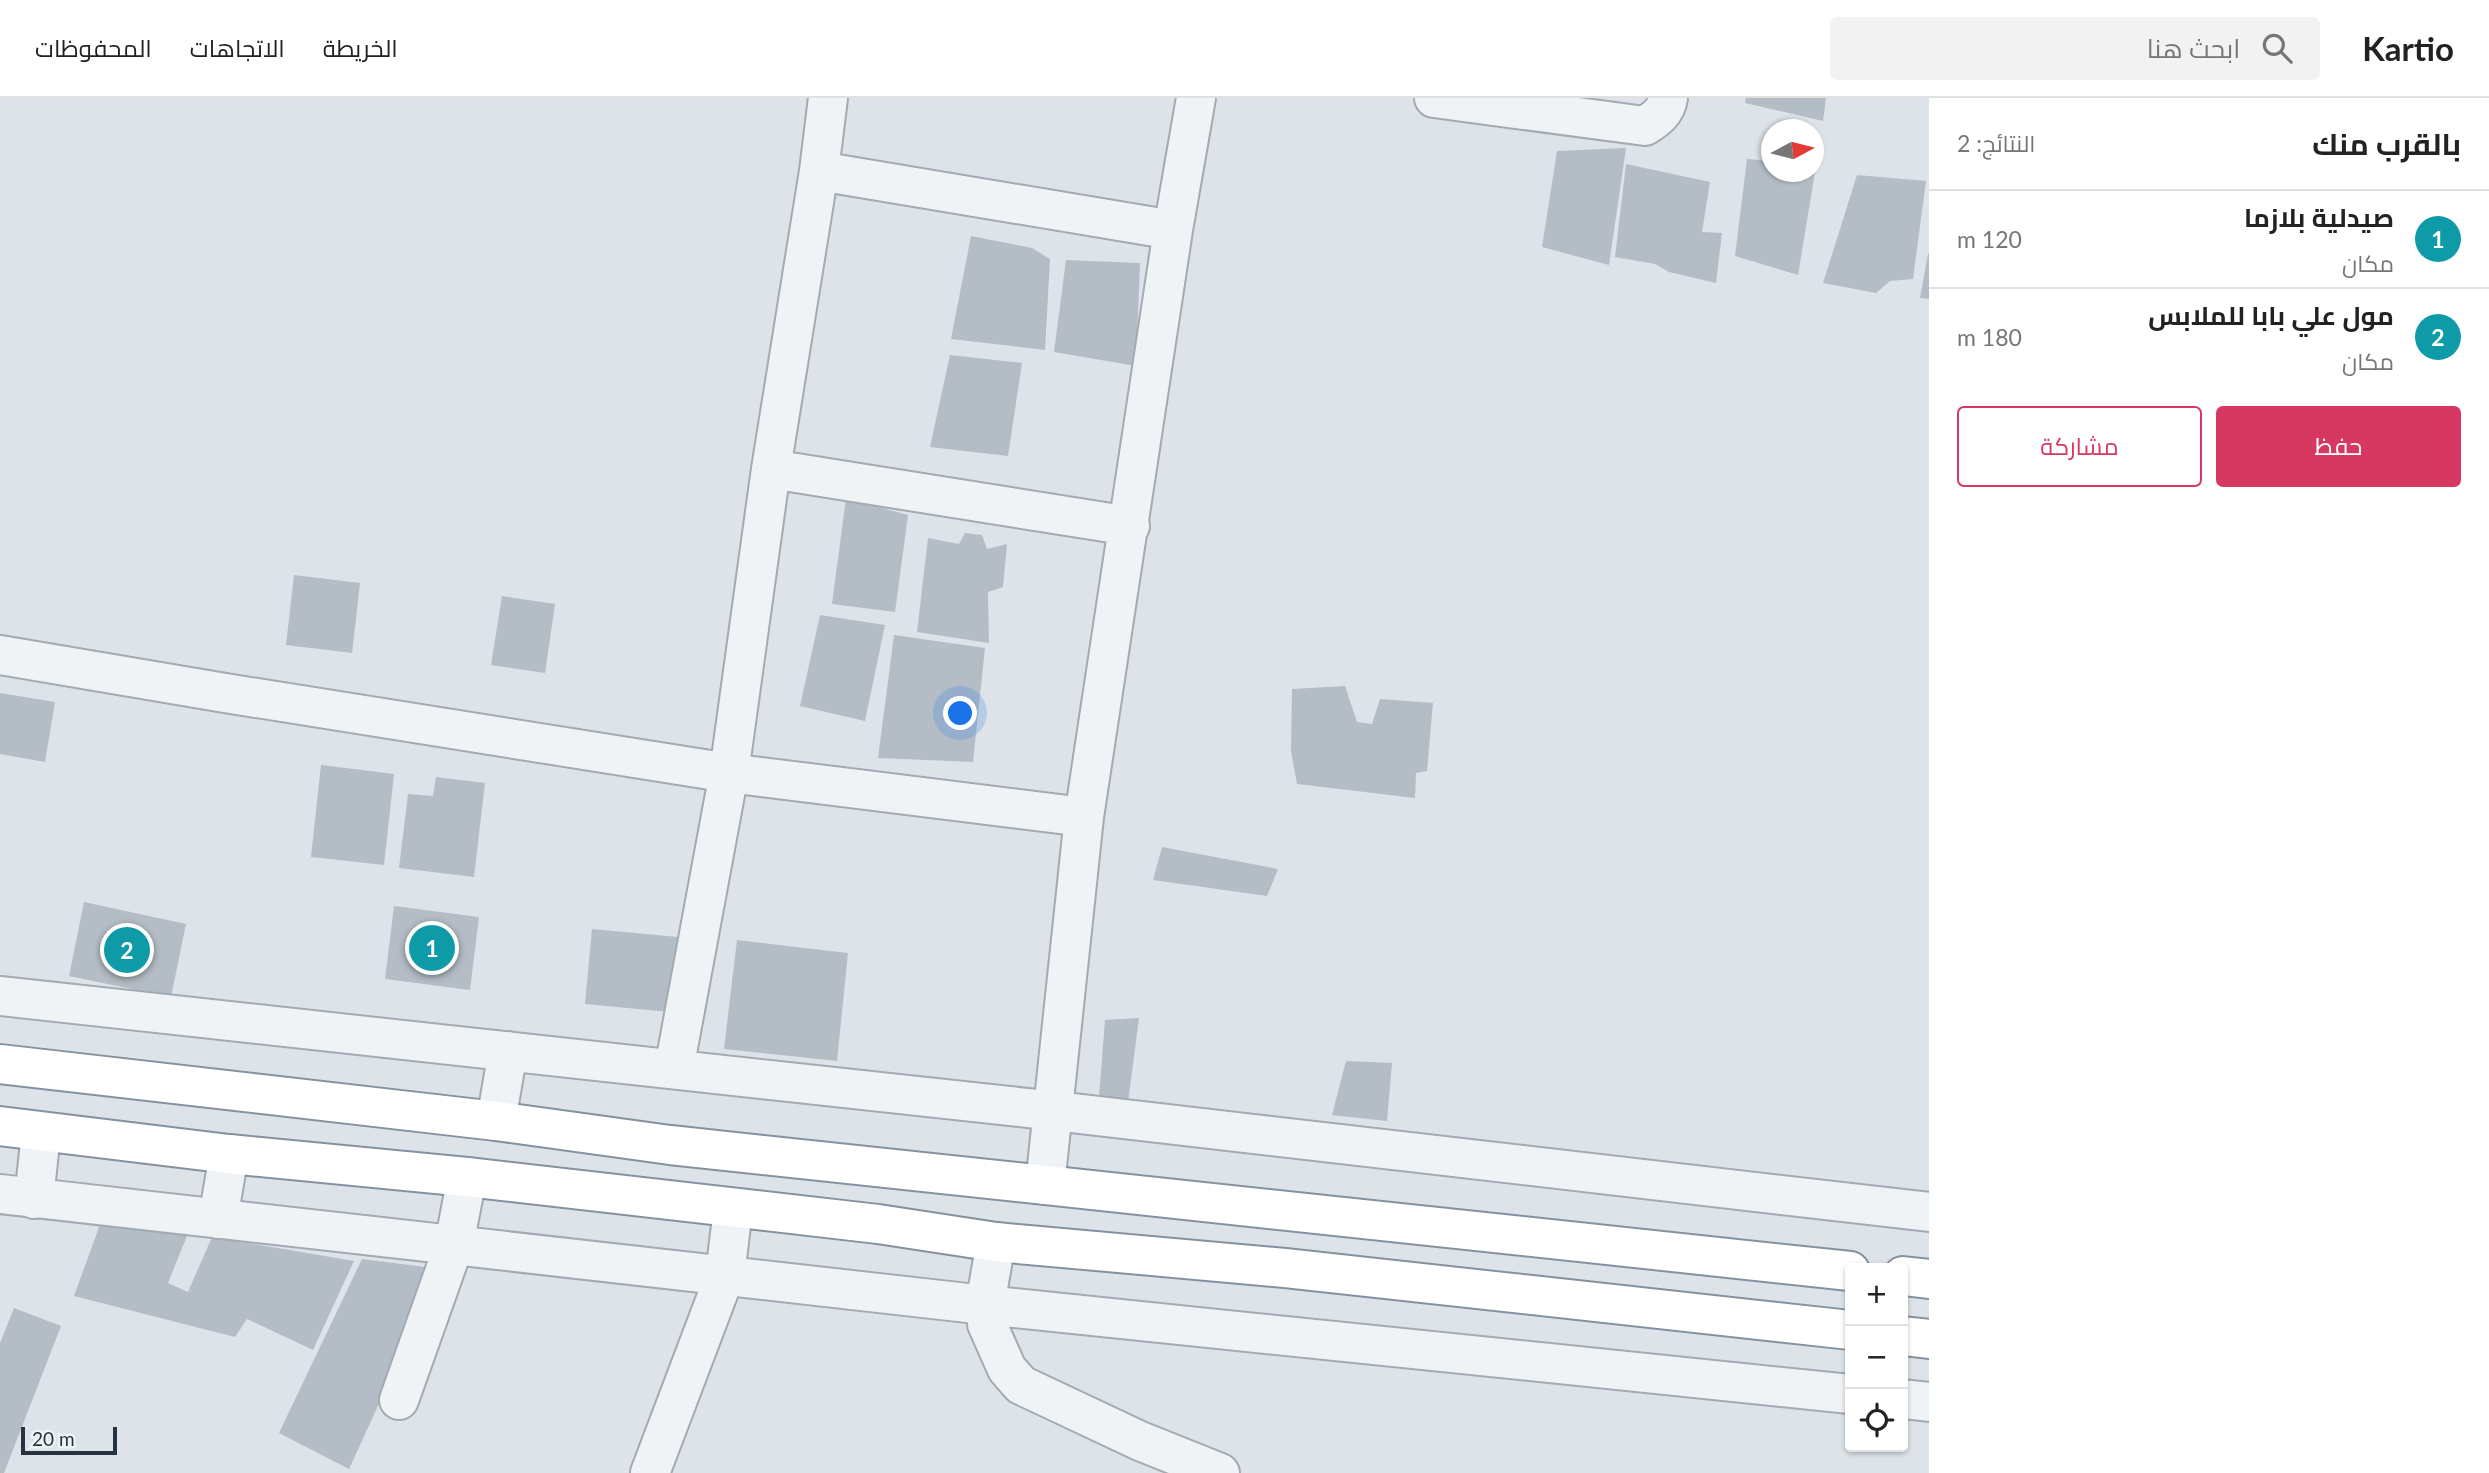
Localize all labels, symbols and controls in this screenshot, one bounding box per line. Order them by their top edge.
search box [1830,17,2320,80]
text: Kartio [2362,28,2454,68]
icon: search [2258,29,2296,67]
text: ابحث هنا [2147,32,2240,64]
text: المحفوظات [35,33,152,62]
text: الاتجاهات [190,33,285,62]
text: الخريطة [323,33,398,62]
north arrow [1761,119,1824,182]
text: بالقرب منك [2312,125,2461,161]
text: النتائج: 2 [1957,129,2035,157]
text: صيدلية بلازما [2244,201,2394,233]
text: 120 m [1957,225,2022,253]
text: 1 [2431,225,2445,253]
text: مكان [2342,249,2394,277]
text: مول علي بابا للملابس [2148,299,2394,331]
text: 180 m [1957,323,2022,351]
text: 2 [2431,323,2445,351]
text: مكان [2342,347,2394,375]
button: مشاركة [1957,406,2202,487]
button: حفظ [2216,406,2461,487]
your location [943,696,977,730]
pin: 1 [409,922,455,974]
pin: 2 [104,924,150,976]
map controls [1845,1263,1908,1452]
button: + [1845,1263,1908,1326]
button: − [1845,1326,1908,1389]
button: locate [1845,1389,1908,1452]
scale bar [21,1424,117,1456]
text: 20 m [32,1427,75,1450]

